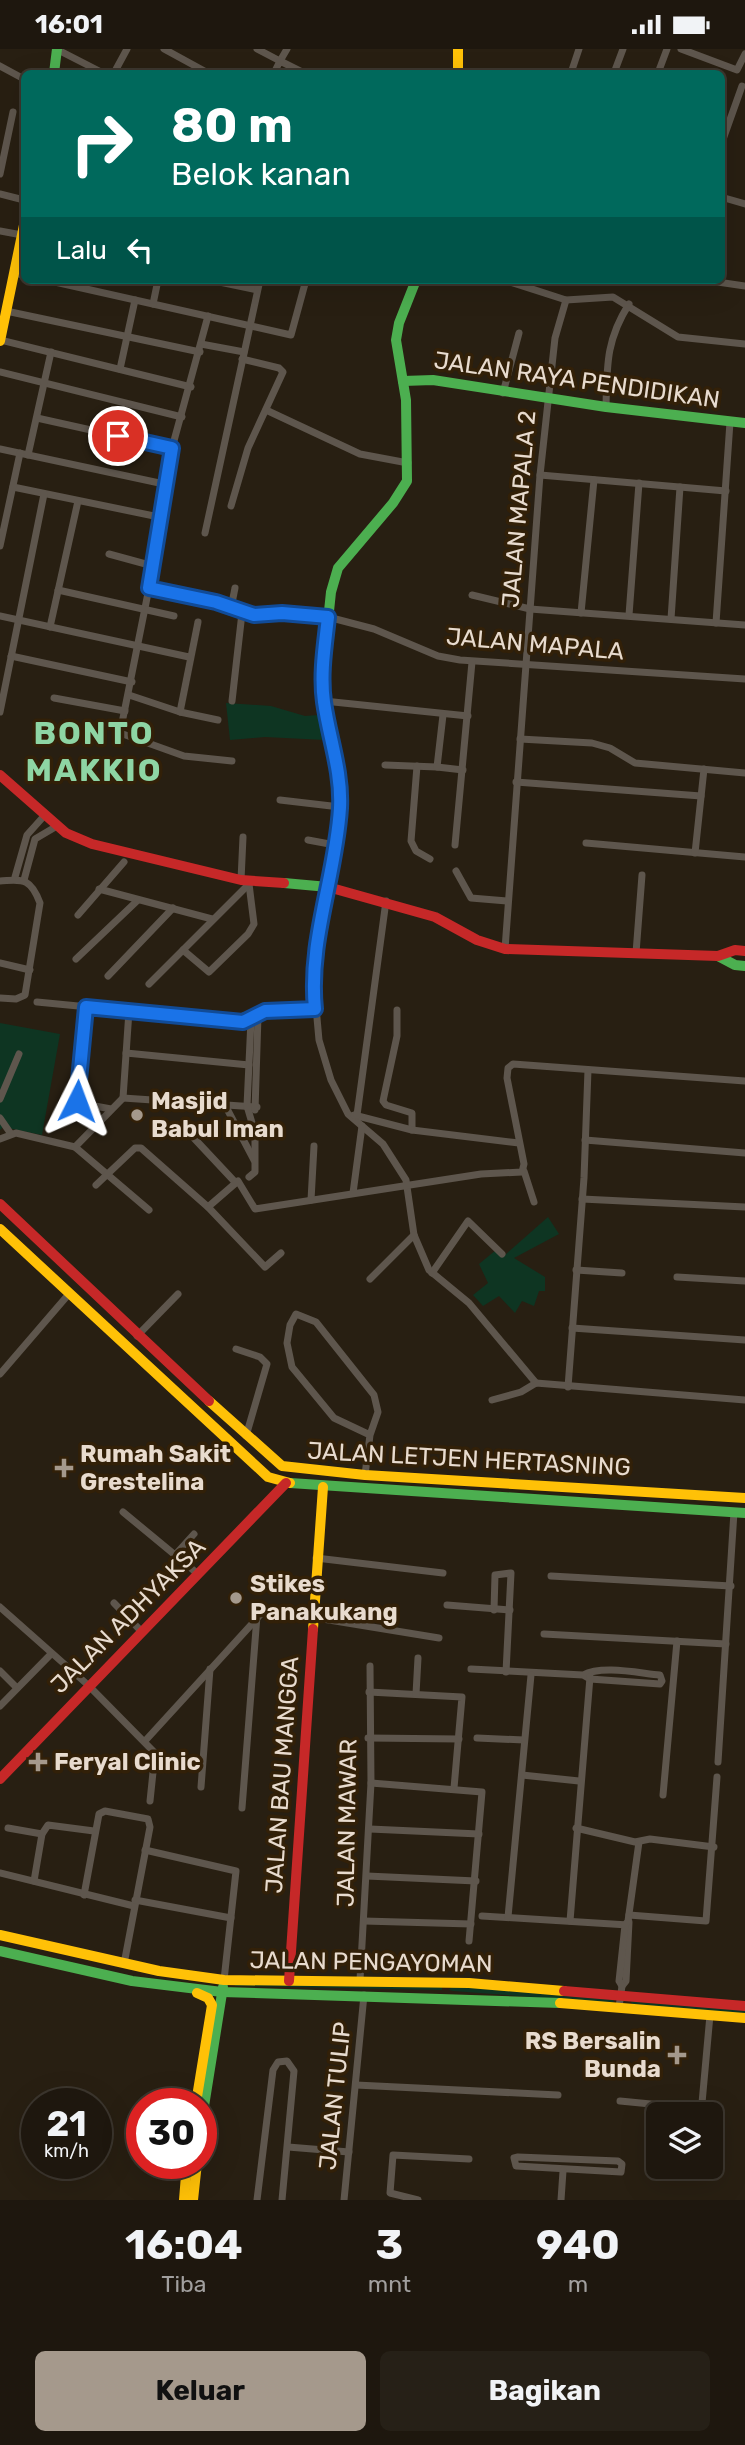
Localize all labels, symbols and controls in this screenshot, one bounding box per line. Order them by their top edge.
text: 16:01 [35,9,103,40]
text: 80 m [171,96,293,154]
icon: right [56,98,147,189]
text: Belok kanan [171,155,351,193]
icon: left [121,231,159,269]
text: Lalu [56,235,107,266]
street label: JALAN RAYA PENDIDIKAN [432,346,722,414]
pin [88,406,148,466]
street label: JALAN MAPALA 2 [496,409,542,609]
icon: arrive [99,417,137,455]
street label: JALAN MAPALA [445,622,625,666]
district label: BONTO MAKKIO [26,714,163,789]
position arrow [40,1064,114,1138]
place label: Masjid Babul Iman [151,1087,284,1143]
marker: Masjid Babul Iman [129,1107,145,1123]
street label: JALAN LETJEN HERTASNING [307,1437,631,1481]
place label: Rumah Sakit Grestelina [80,1440,231,1496]
marker: Rumah Sakit Grestelina [54,1458,74,1478]
street label: JALAN ADHYAKSA [45,1533,211,1699]
place label: Stikes Panakukang [250,1570,398,1626]
marker: Stikes Panakukang [228,1590,244,1606]
street label: JALAN BAU MANGGA [260,1655,304,1895]
street label: JALAN MAWAR [332,1739,362,1907]
place label: Feryal Clinic [54,1748,201,1776]
marker: Feryal Clinic [28,1752,48,1772]
street label: JALAN PENGAYOMAN [249,1946,493,1978]
street label: JALAN TULIP [313,2021,357,2171]
place label: RS Bersalin Bunda [525,2027,661,2083]
marker: RS Bersalin Bunda [667,2045,687,2065]
speed limit sign: 30 [126,2088,217,2179]
map controls [646,2102,723,2179]
button: layers [646,2102,723,2179]
text: 21 [46,2103,87,2145]
text: km/h [44,2140,89,2162]
text: 16:04 [125,2220,243,2270]
text: 3 [376,2220,403,2270]
text: 940 [536,2220,620,2270]
text: Tiba [161,2270,207,2298]
text: mnt [368,2270,411,2298]
text: m [568,2270,588,2298]
button: Keluar [35,2351,366,2431]
button: Bagikan [380,2351,710,2431]

